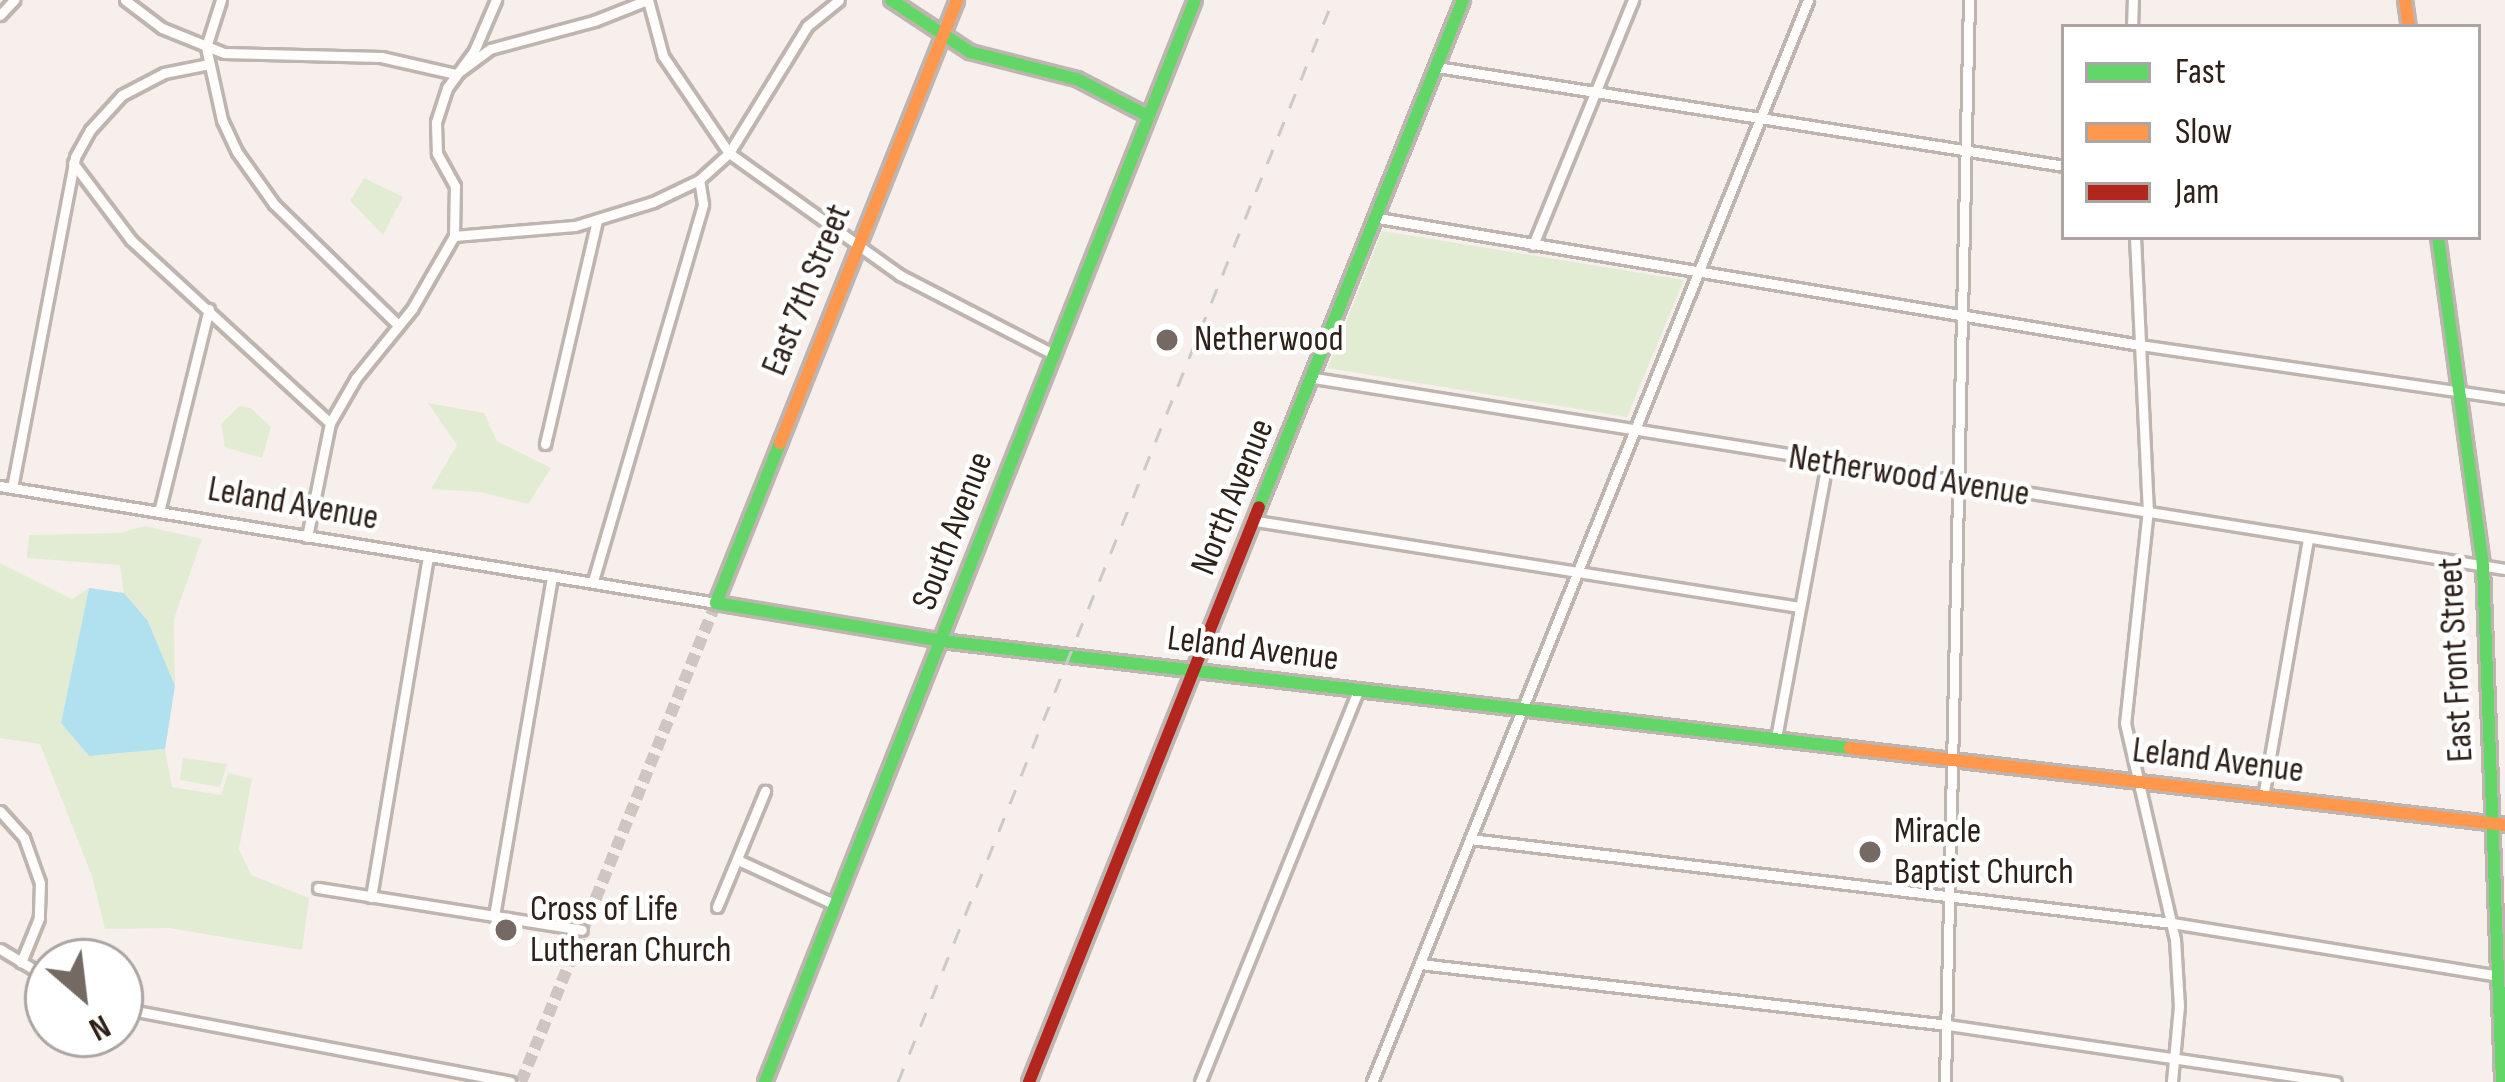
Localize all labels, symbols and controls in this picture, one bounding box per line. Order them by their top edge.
legend [2061,24,2481,240]
text: Fast [2175,51,2226,94]
text: Slow [2175,111,2232,154]
text: Jam [2175,171,2219,214]
street label: East 7th Street [753,198,861,382]
place label: Netherwood [1194,318,1343,362]
marker: Netherwood [1151,324,1183,356]
street label: North Avenue [1182,413,1284,581]
street label: Netherwood Avenue [1786,436,2032,516]
street label: South Avenue [903,446,1003,616]
street label: Leland Avenue [204,468,382,540]
street label: East Front Street [2429,557,2483,763]
street label: Leland Avenue [1165,617,1341,681]
street label: Leland Avenue [2130,729,2306,793]
place label: Miracle Baptist Church [1894,809,2074,894]
marker: Miracle Baptist Church [1857,839,1883,865]
place label: Cross of Life Lutheran Church [530,887,731,972]
marker: Cross of Life Lutheran Church [493,917,519,943]
north arrow [24,938,144,1058]
text: N [82,1005,117,1049]

